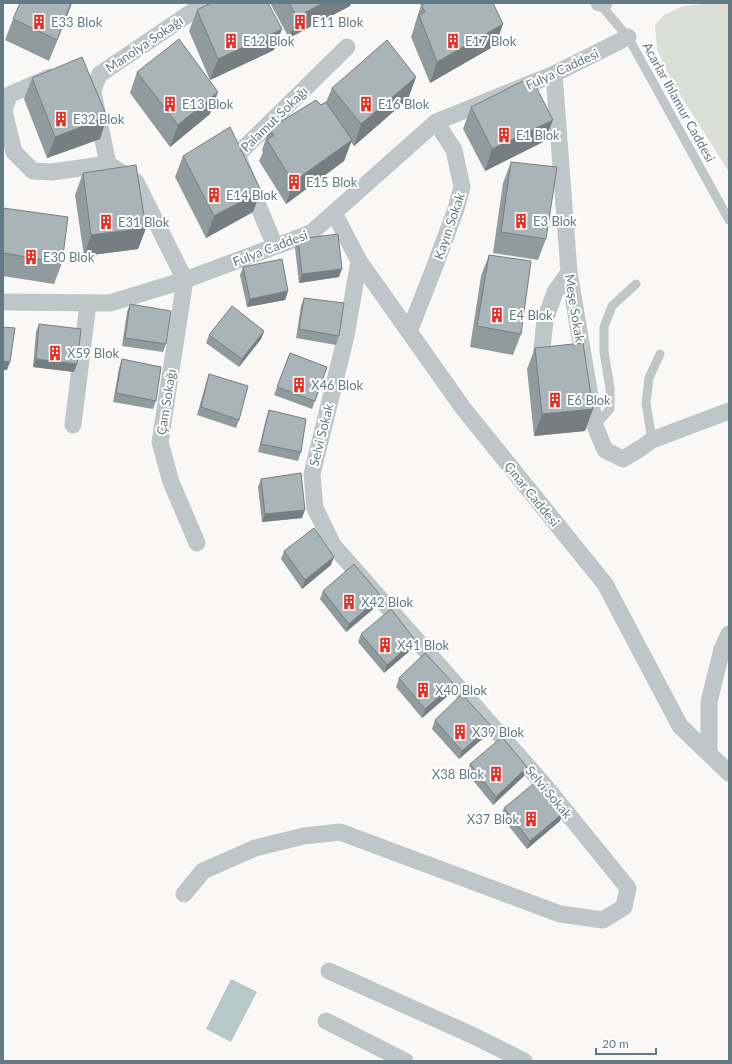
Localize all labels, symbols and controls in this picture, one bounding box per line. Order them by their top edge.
street label: Manolya Sokağı [102,12,186,76]
building icon: E33 Blok [30,13,48,31]
building icon: E11 Blok [291,13,309,31]
place label: E33 Blok [51,14,103,30]
place label: E11 Blok [312,14,364,30]
building icon: E12 Blok [222,32,240,50]
building icon: E17 Blok [444,32,462,50]
place label: E12 Blok [243,33,295,49]
place label: E17 Blok [465,33,517,49]
street label: Acarlar Ihlamur Caddesi [639,39,719,165]
street label: Fulya Caddesi [523,45,601,93]
street label: Palamut Sokağı [237,83,311,155]
building icon: E13 Blok [161,95,179,113]
building icon: E16 Blok [357,95,375,113]
place label: E13 Blok [182,96,234,112]
place label: E16 Blok [378,96,430,112]
building icon: E32 Blok [52,110,70,128]
place label: E32 Blok [73,111,125,127]
building icon: E1 Blok [495,126,513,144]
place label: E1 Blok [516,127,560,143]
building icon: E15 Blok [285,173,303,191]
place label: E15 Blok [306,174,358,190]
building icon: E14 Blok [205,186,223,204]
place label: E14 Blok [226,187,278,203]
street label: Kayın Sokak [430,190,468,261]
building icon: E3 Blok [512,212,530,230]
building icon: E31 Blok [97,213,115,231]
place label: E3 Blok [533,213,577,229]
place label: E31 Blok [118,214,170,230]
street label: Fulya Caddesi [230,226,310,270]
building icon: E30 Blok [22,248,40,266]
place label: E30 Blok [43,249,95,265]
street label: Meşe Sokak [562,273,588,344]
building icon: E4 Blok [488,306,506,324]
place label: E4 Blok [509,307,553,323]
building icon: X59 Blok [46,344,64,362]
place label: X59 Blok [67,345,120,361]
street label: Çam Sokağı [153,368,179,436]
building icon: X46 Blok [290,376,308,394]
place label: X46 Blok [311,377,364,393]
building icon: E6 Blok [546,391,564,409]
place label: E6 Blok [567,392,611,408]
street label: Selvi Sokak [305,402,337,468]
street label: Çınar Caddesi [501,458,563,530]
building icon: X42 Blok [340,593,358,611]
place label: X42 Blok [361,594,414,610]
building icon: X41 Blok [376,636,394,654]
place label: X41 Blok [397,637,450,653]
building icon: X40 Blok [414,681,432,699]
place label: X40 Blok [435,682,488,698]
building icon: X39 Blok [451,723,469,741]
place label: X39 Blok [472,724,525,740]
street label: Selvi Sokak [522,762,576,822]
building icon: X38 Blok [487,765,505,783]
place label: X38 Blok [432,766,484,782]
building icon: X37 Blok [522,810,540,828]
place label: X37 Blok [467,811,519,827]
scale bar [596,1030,656,1056]
text: 20 m [602,1036,629,1051]

